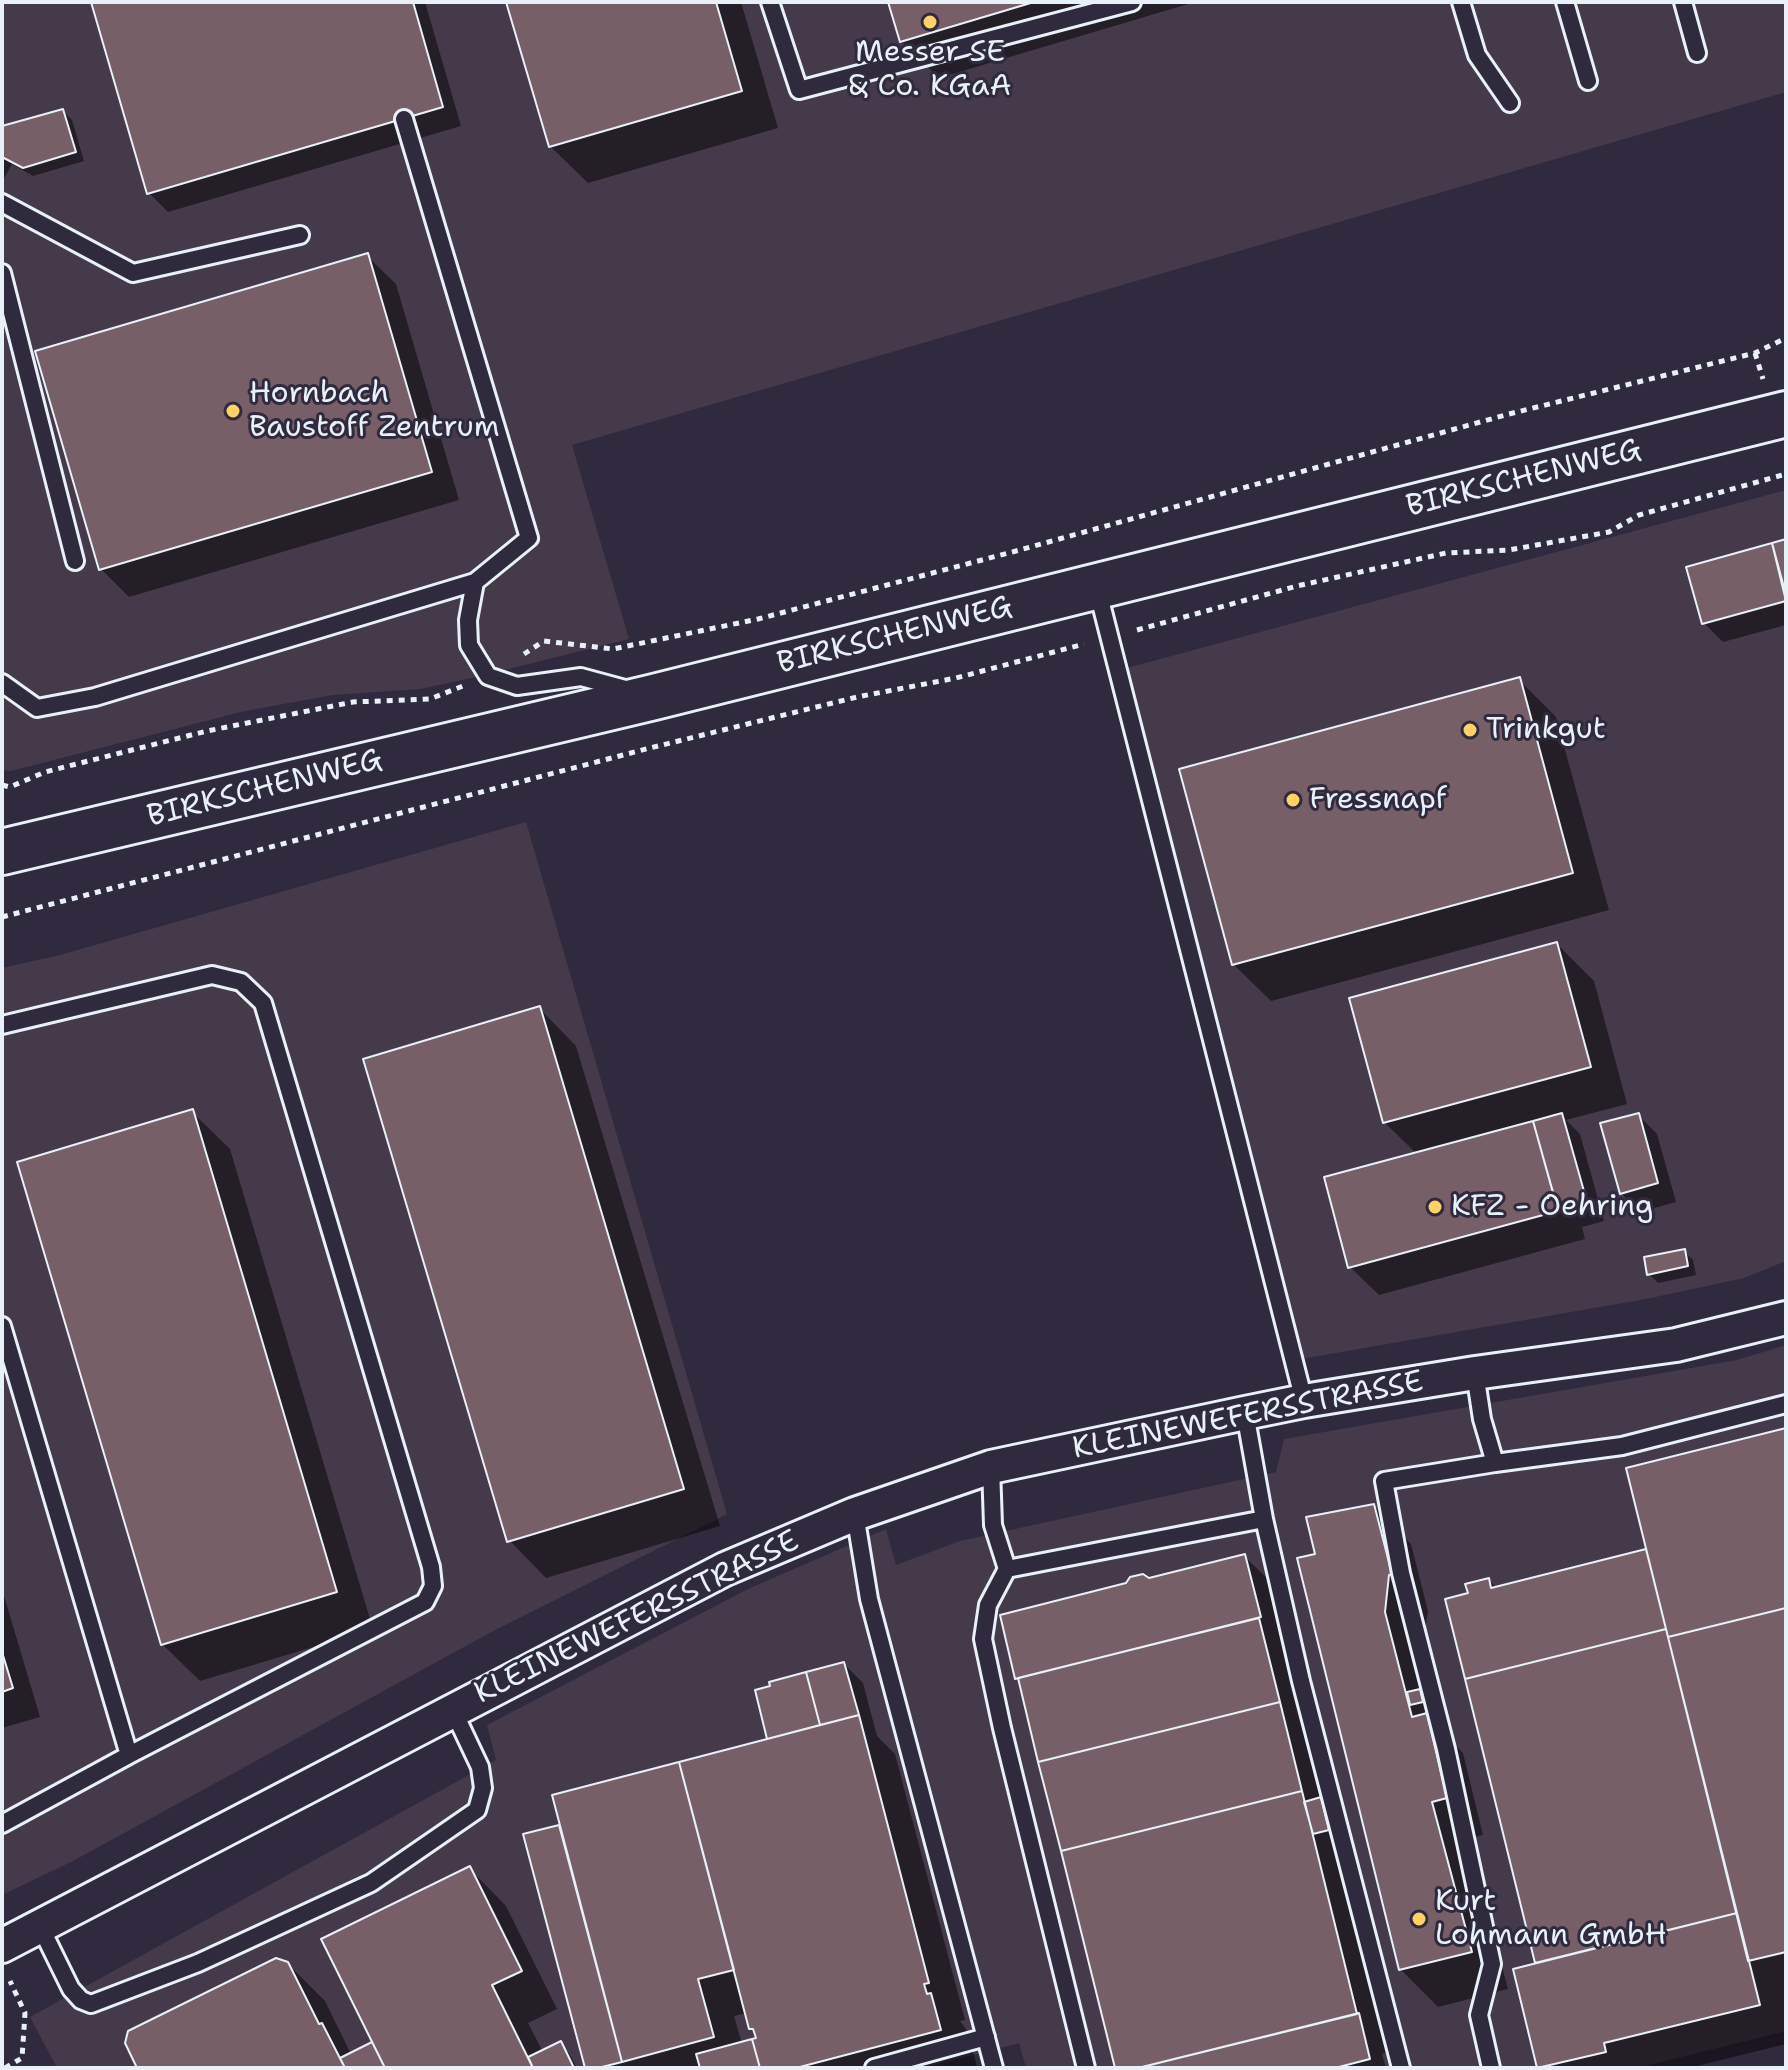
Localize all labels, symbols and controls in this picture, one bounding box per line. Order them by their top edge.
marker: Messer SE & Co. KGaA [921,13,939,31]
place label: Messer SE & Co. KGaA [849,35,1011,106]
place label: Hornbach Baustoff Zentrum [249,376,500,446]
marker: Hornbach Baustoff Zentrum [224,402,242,420]
street label: BIRKSCHENWEG [1403,432,1645,526]
street label: BIRKSCHENWEG [774,589,1016,683]
place label: Trinkgut [1486,712,1606,748]
marker: Trinkgut [1461,721,1479,739]
street label: BIRKSCHENWEG [144,742,386,836]
place label: Fressnapf [1309,782,1447,818]
marker: Fressnapf [1284,791,1302,809]
place label: KFZ - Oehring [1451,1189,1653,1225]
marker: KFZ - Oehring [1426,1198,1444,1216]
street label: KLEINEWEFERSSTRASSE [1070,1364,1426,1468]
street label: KLEINEWEFERSSTRASSE [469,1524,805,1712]
place label: Kurt Lohmann GmbH [1435,1884,1667,1954]
marker: Kurt Lohmann GmbH [1410,1910,1428,1928]

